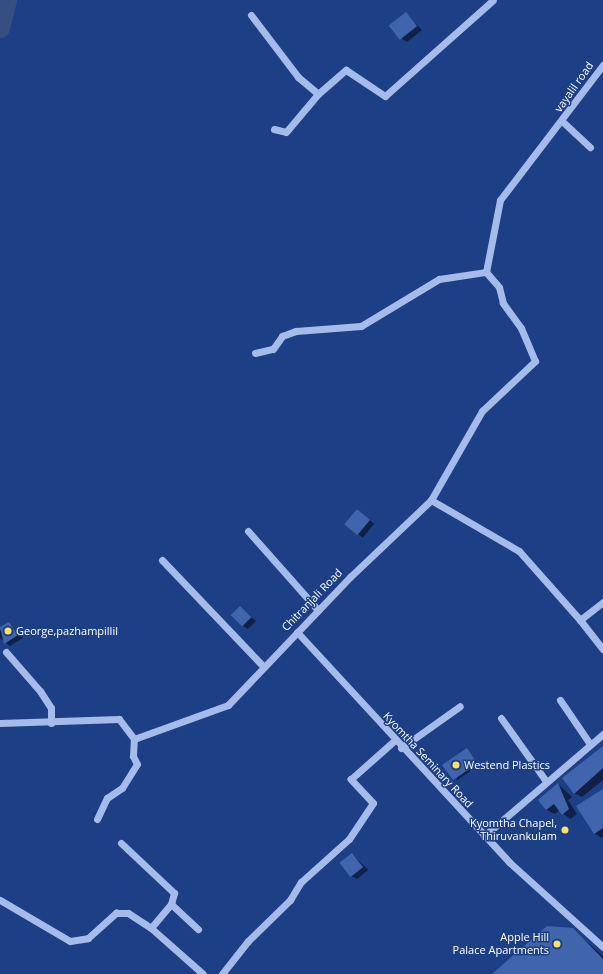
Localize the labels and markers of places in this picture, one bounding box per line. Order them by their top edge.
place label: George,pazhampillil [16,624,118,638]
marker: George,pazhampillil [3,626,13,636]
place label: Westend Plastics [464,758,550,772]
marker: Westend Plastics [451,760,461,770]
place label: Kyomtha Chapel, Thiruvankulam [470,817,557,843]
marker: Kyomtha Chapel, Thiruvankulam [560,825,570,835]
place label: Apple Hill Palace Apartments [453,931,549,957]
marker: Apple Hill Palace Apartments [552,939,562,949]

